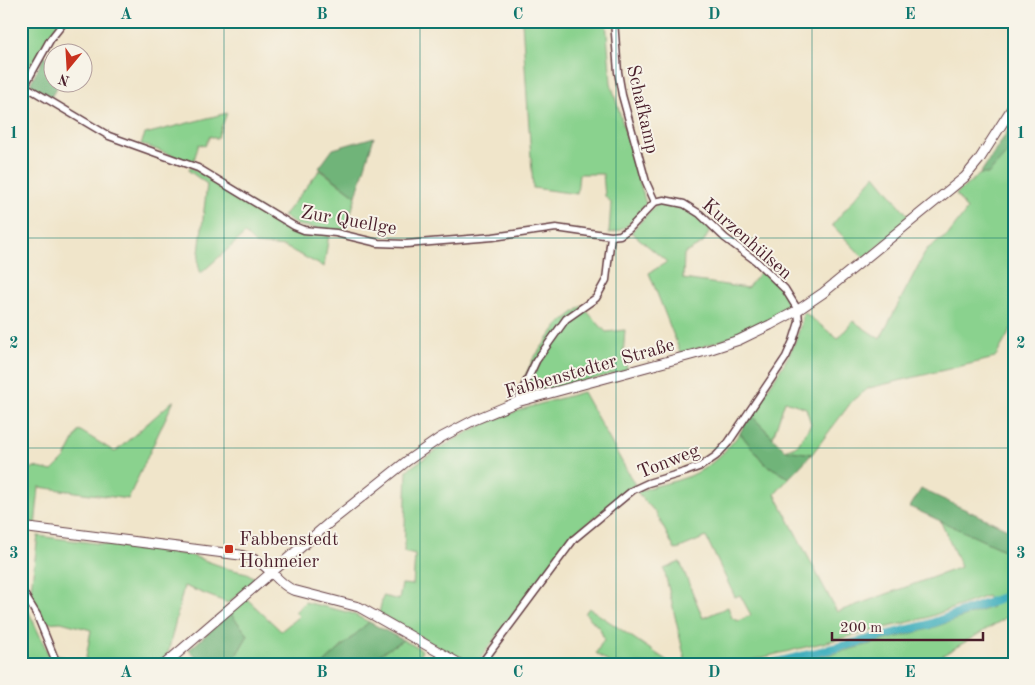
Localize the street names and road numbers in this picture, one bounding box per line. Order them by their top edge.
street label: Schafkamp [622,63,661,156]
street label: Kurzenhülsen [698,196,795,284]
street label: Zur Quellge [299,204,398,239]
street label: Fabbenstedter Straße [503,336,677,403]
street label: Tonweg [635,441,703,483]

